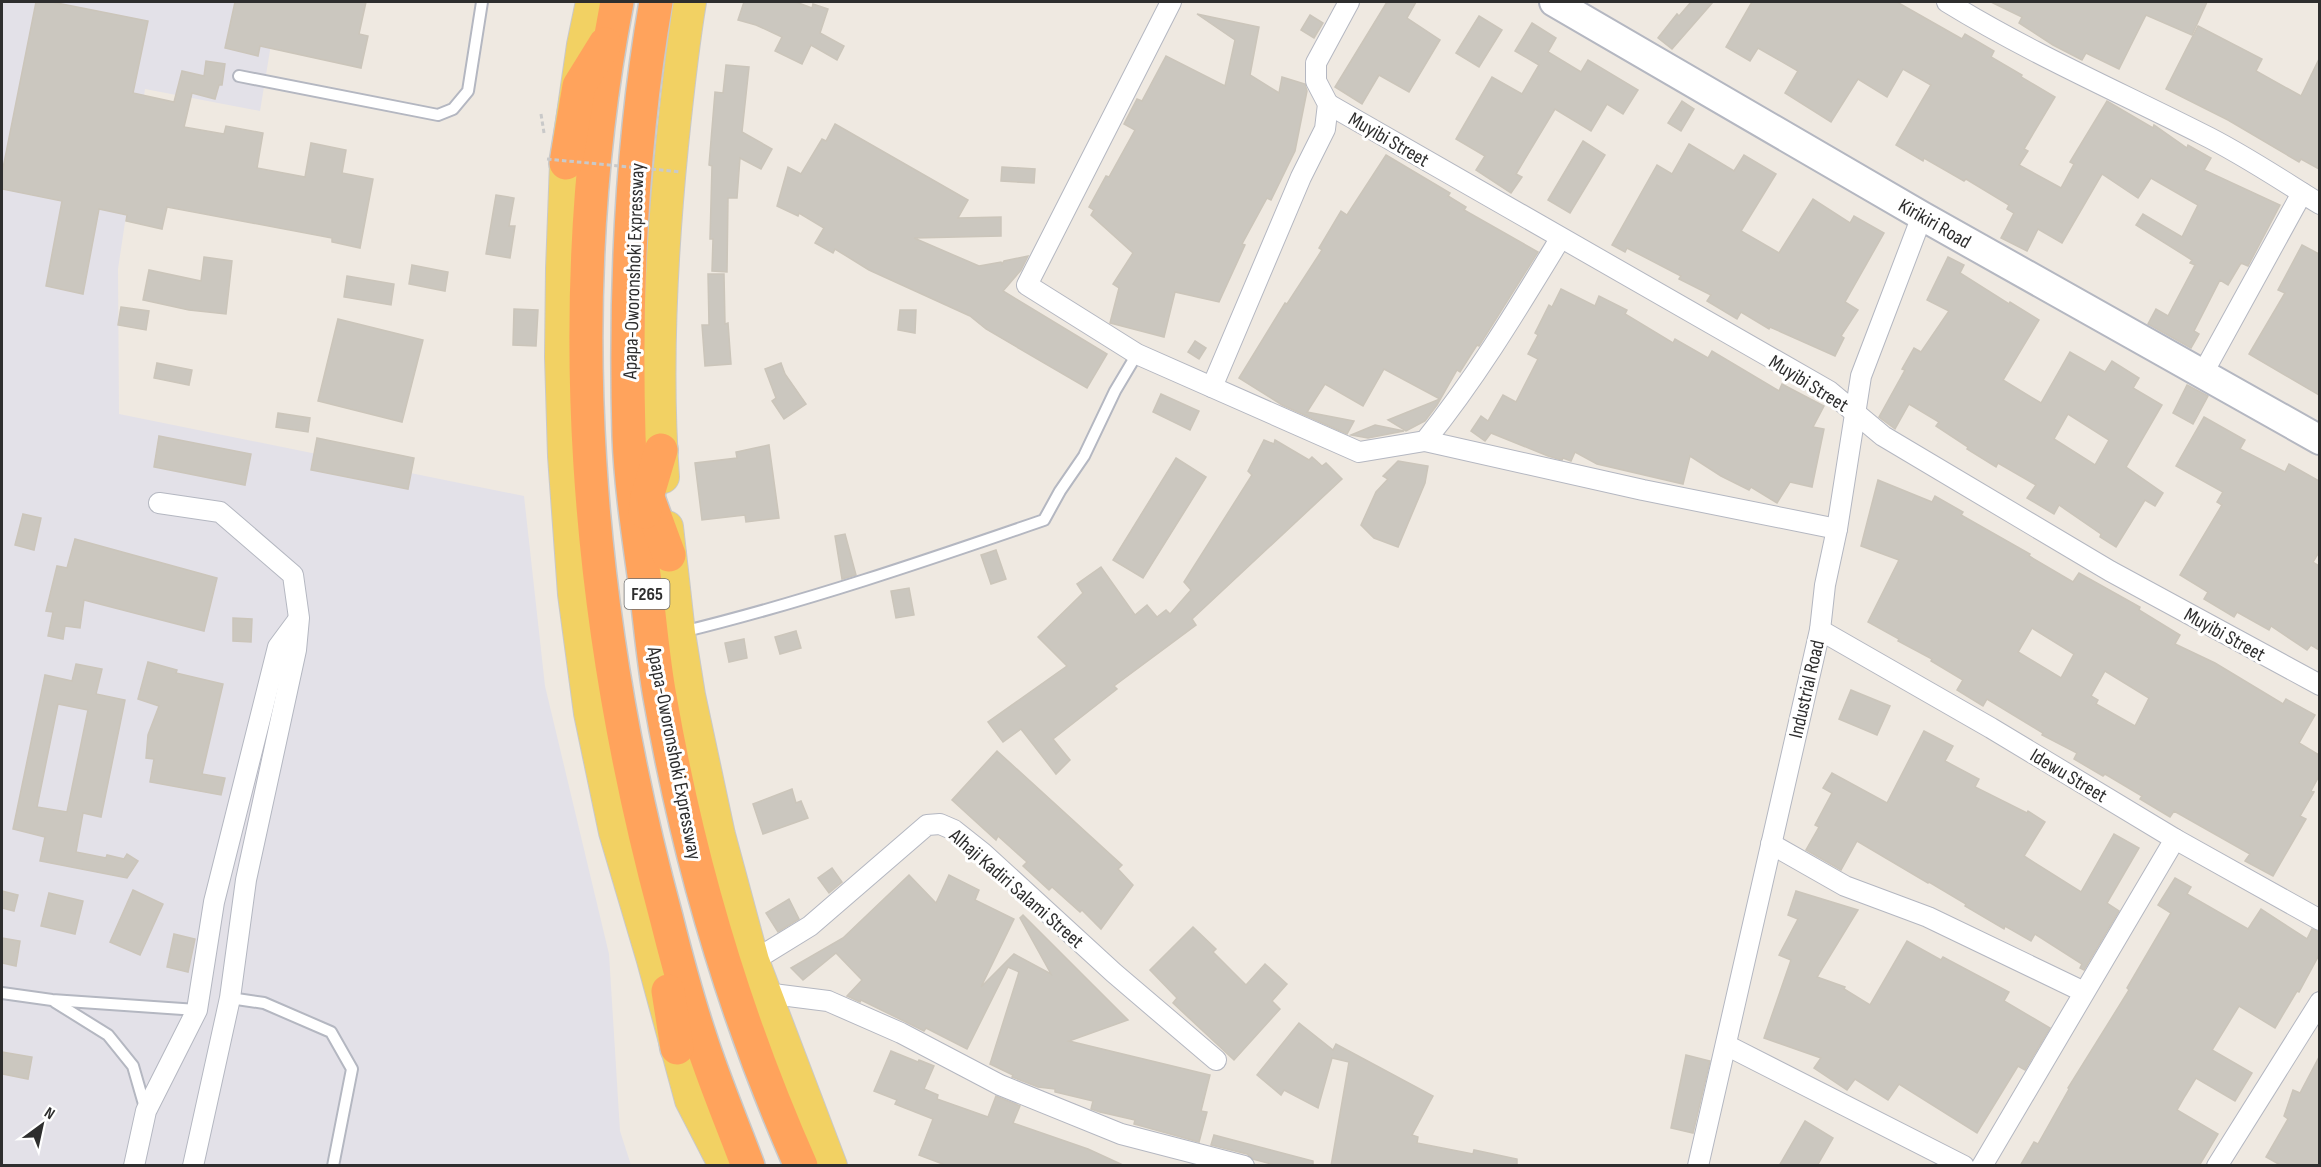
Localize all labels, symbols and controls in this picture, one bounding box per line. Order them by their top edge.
street label: Muyibi Street [1344,107,1433,173]
street label: Apapa-Oworonshoki Expressway [618,162,650,381]
street label: Kirikiri Road [1894,194,1975,254]
street label: Muyibi Street [1764,350,1853,418]
road number: F265 [624,579,670,609]
street label: Muyibi Street [2180,603,2269,667]
street label: Industrial Road [1784,638,1830,741]
street label: Apapa-Oworonshoki Expressway [641,644,706,862]
street label: Idewu Street [2026,744,2111,808]
street label: Alhaji Kadiri Salami Street [943,823,1088,954]
north arrow [12,1095,72,1155]
text: N [41,1103,58,1124]

